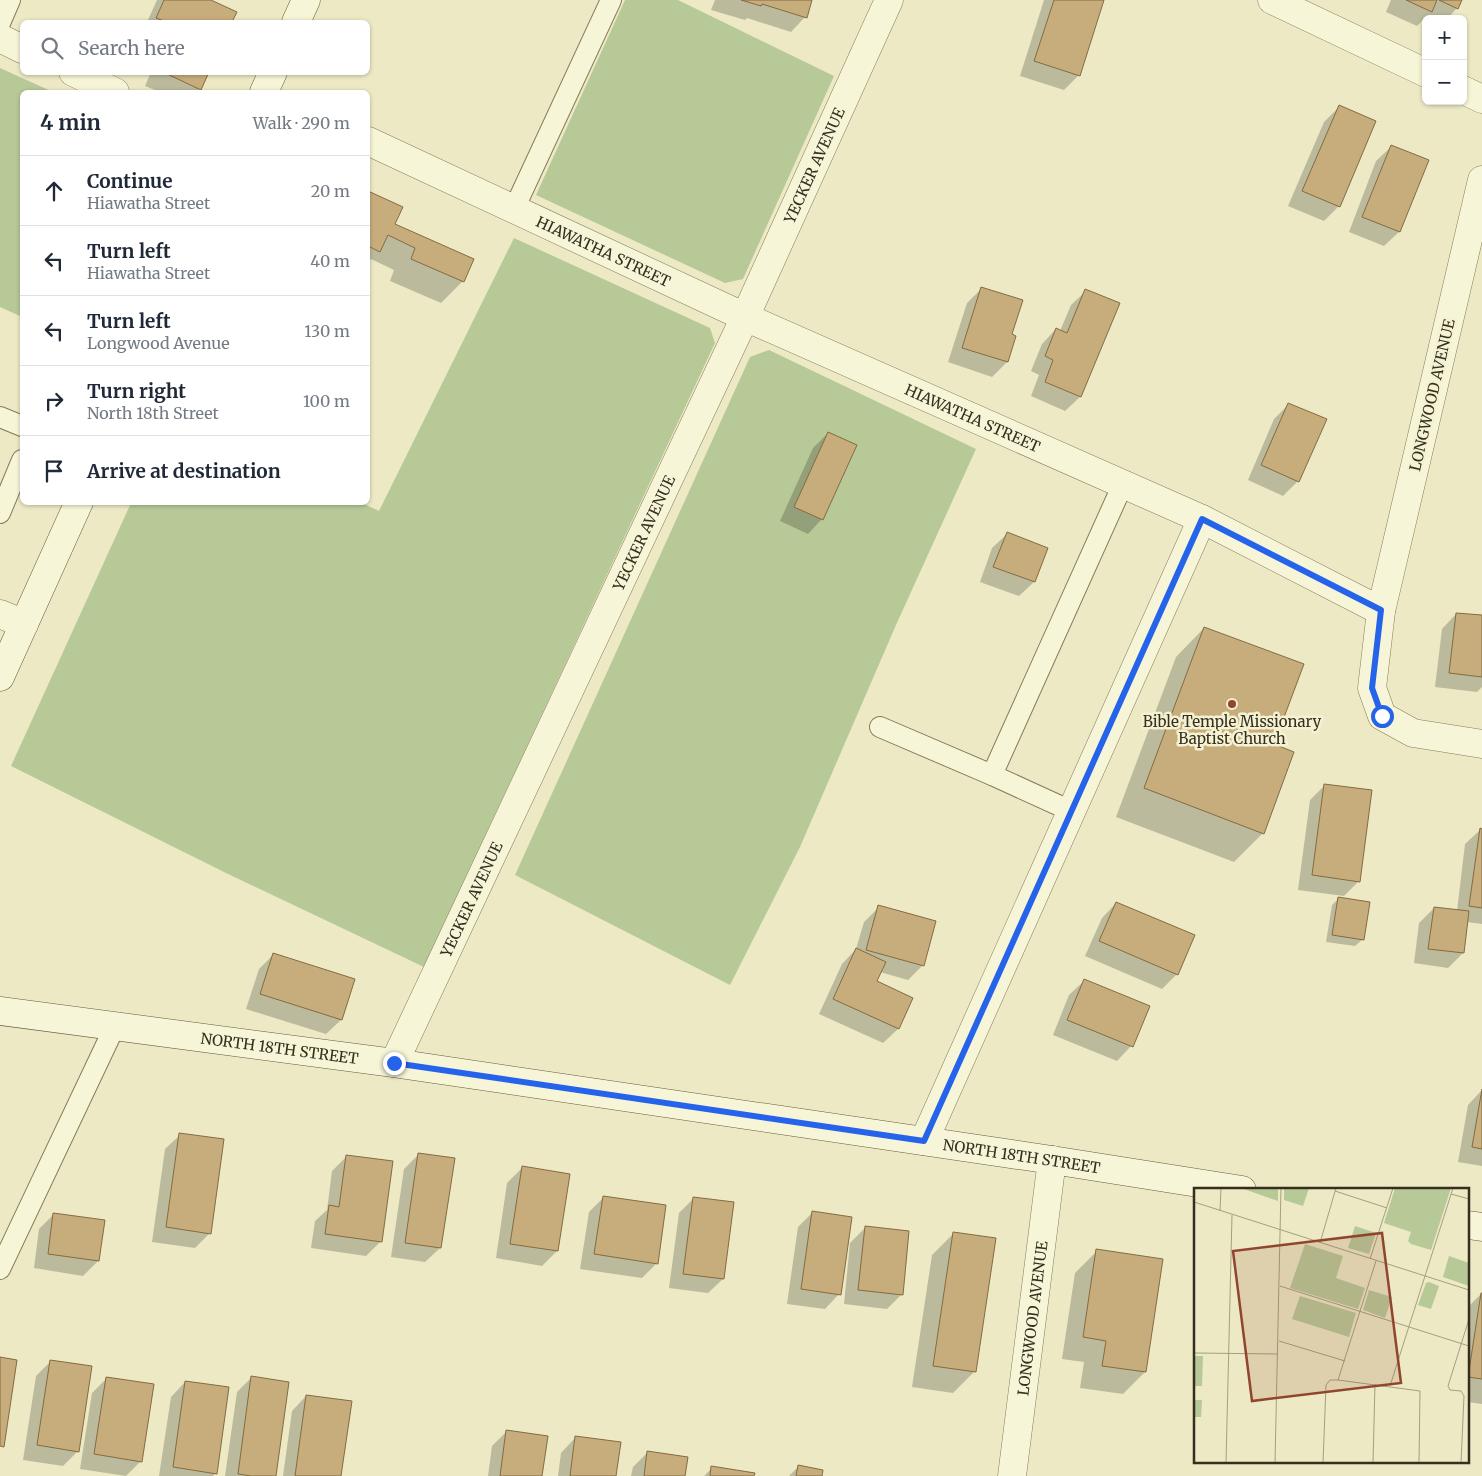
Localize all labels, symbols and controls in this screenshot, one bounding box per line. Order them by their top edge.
map controls [1422,15,1467,105]
button: + [1422,15,1467,60]
search box [20,20,370,75]
icon: search [38,34,66,62]
text: Search here [78,36,185,60]
button: − [1422,60,1467,105]
street label: YECKER AVENUE [779,104,849,227]
text: 4 min [40,109,101,136]
text: Walk · 290 m [253,113,350,133]
text: Continue [87,169,173,193]
icon: ahead [40,177,68,205]
text: 20 m [311,181,350,201]
text: Hiawatha Street [87,193,210,213]
street label: HIAWATHA STREET [533,211,674,291]
text: Turn left [87,239,171,263]
icon: left [40,247,68,275]
text: 40 m [310,251,350,271]
text: Hiawatha Street [87,263,210,283]
text: Turn left [87,309,171,333]
icon: left [40,317,68,345]
street label: LONGWOOD AVENUE [1405,317,1459,473]
text: 130 m [304,321,350,341]
text: Longwood Avenue [87,333,230,353]
text: Turn right [87,379,186,403]
street label: HIAWATHA STREET [902,379,1044,456]
icon: right [40,387,68,415]
text: 100 m [303,391,350,411]
text: North 18th Street [87,403,219,423]
icon: arrive [40,457,68,485]
text: Arrive at destination [87,459,281,483]
street label: YECKER AVENUE [608,472,679,594]
marker: Bible Temple Missionary Baptist Church [1226,698,1238,710]
route start [1371,705,1394,728]
place label: Bible Temple Missionary Baptist Church [1143,712,1322,748]
street label: YECKER AVENUE [435,838,506,961]
street label: NORTH 18TH STREET [200,1028,360,1068]
route end [383,1052,406,1075]
street label: NORTH 18TH STREET [942,1135,1102,1177]
inset map [1194,1188,1470,1464]
street label: LONGWOOD AVENUE [1013,1239,1051,1397]

